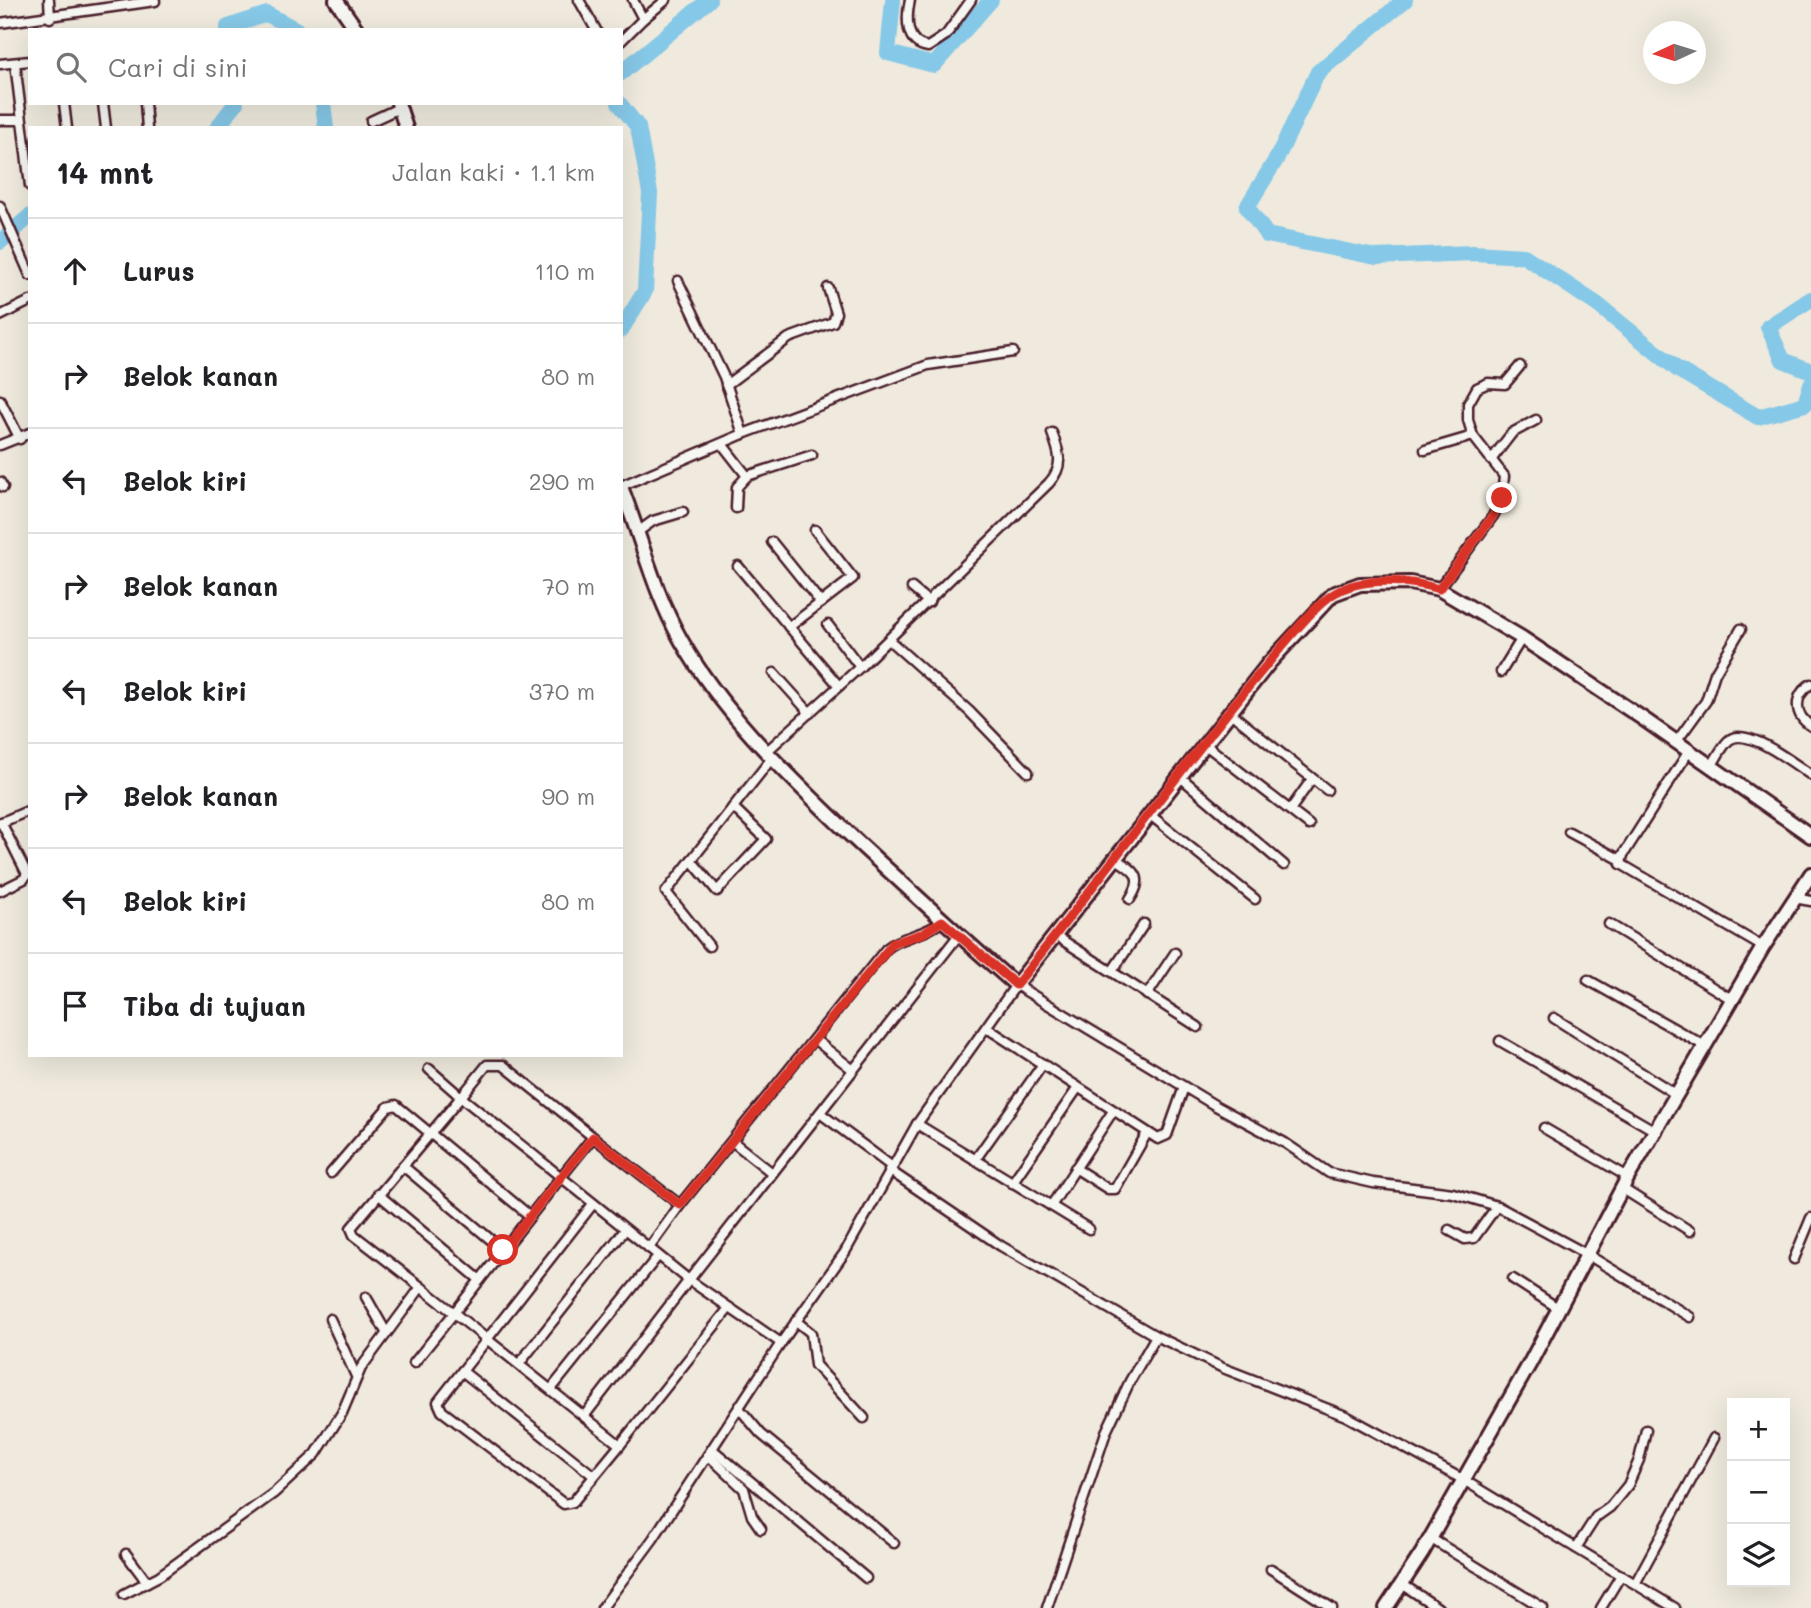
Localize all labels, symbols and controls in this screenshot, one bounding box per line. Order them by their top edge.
north arrow [1643,21,1706,84]
search box [28,28,623,105]
icon: search [52,48,90,86]
text: Cari di sini [108,50,248,84]
text: 14 mnt [56,152,153,192]
text: Jalan kaki · 1.1 km [392,157,595,187]
icon: ahead [56,252,94,290]
text: Lurus [123,254,195,288]
text: 110 m [535,256,595,286]
icon: right [56,357,94,395]
text: Belok kanan [123,359,278,393]
text: 80 m [541,361,595,391]
icon: left [56,462,94,500]
text: Belok kiri [123,464,247,498]
text: 290 m [529,466,595,496]
route end [1486,482,1517,513]
icon: right [56,567,94,605]
text: Belok kanan [123,569,278,603]
text: 70 m [542,571,595,601]
icon: left [56,672,94,710]
text: Belok kiri [123,674,247,708]
text: 370 m [529,676,595,706]
icon: right [56,777,94,815]
text: Belok kanan [123,779,278,813]
text: 90 m [542,781,595,811]
icon: left [56,882,94,920]
text: Belok kiri [123,884,247,918]
text: 80 m [541,886,595,916]
icon: arrive [56,987,94,1025]
text: Tiba di tujuan [123,989,306,1023]
route start [487,1234,518,1265]
map controls [1727,1398,1790,1587]
button: + [1727,1398,1790,1461]
button: − [1727,1461,1790,1524]
button: layers [1727,1524,1790,1587]

